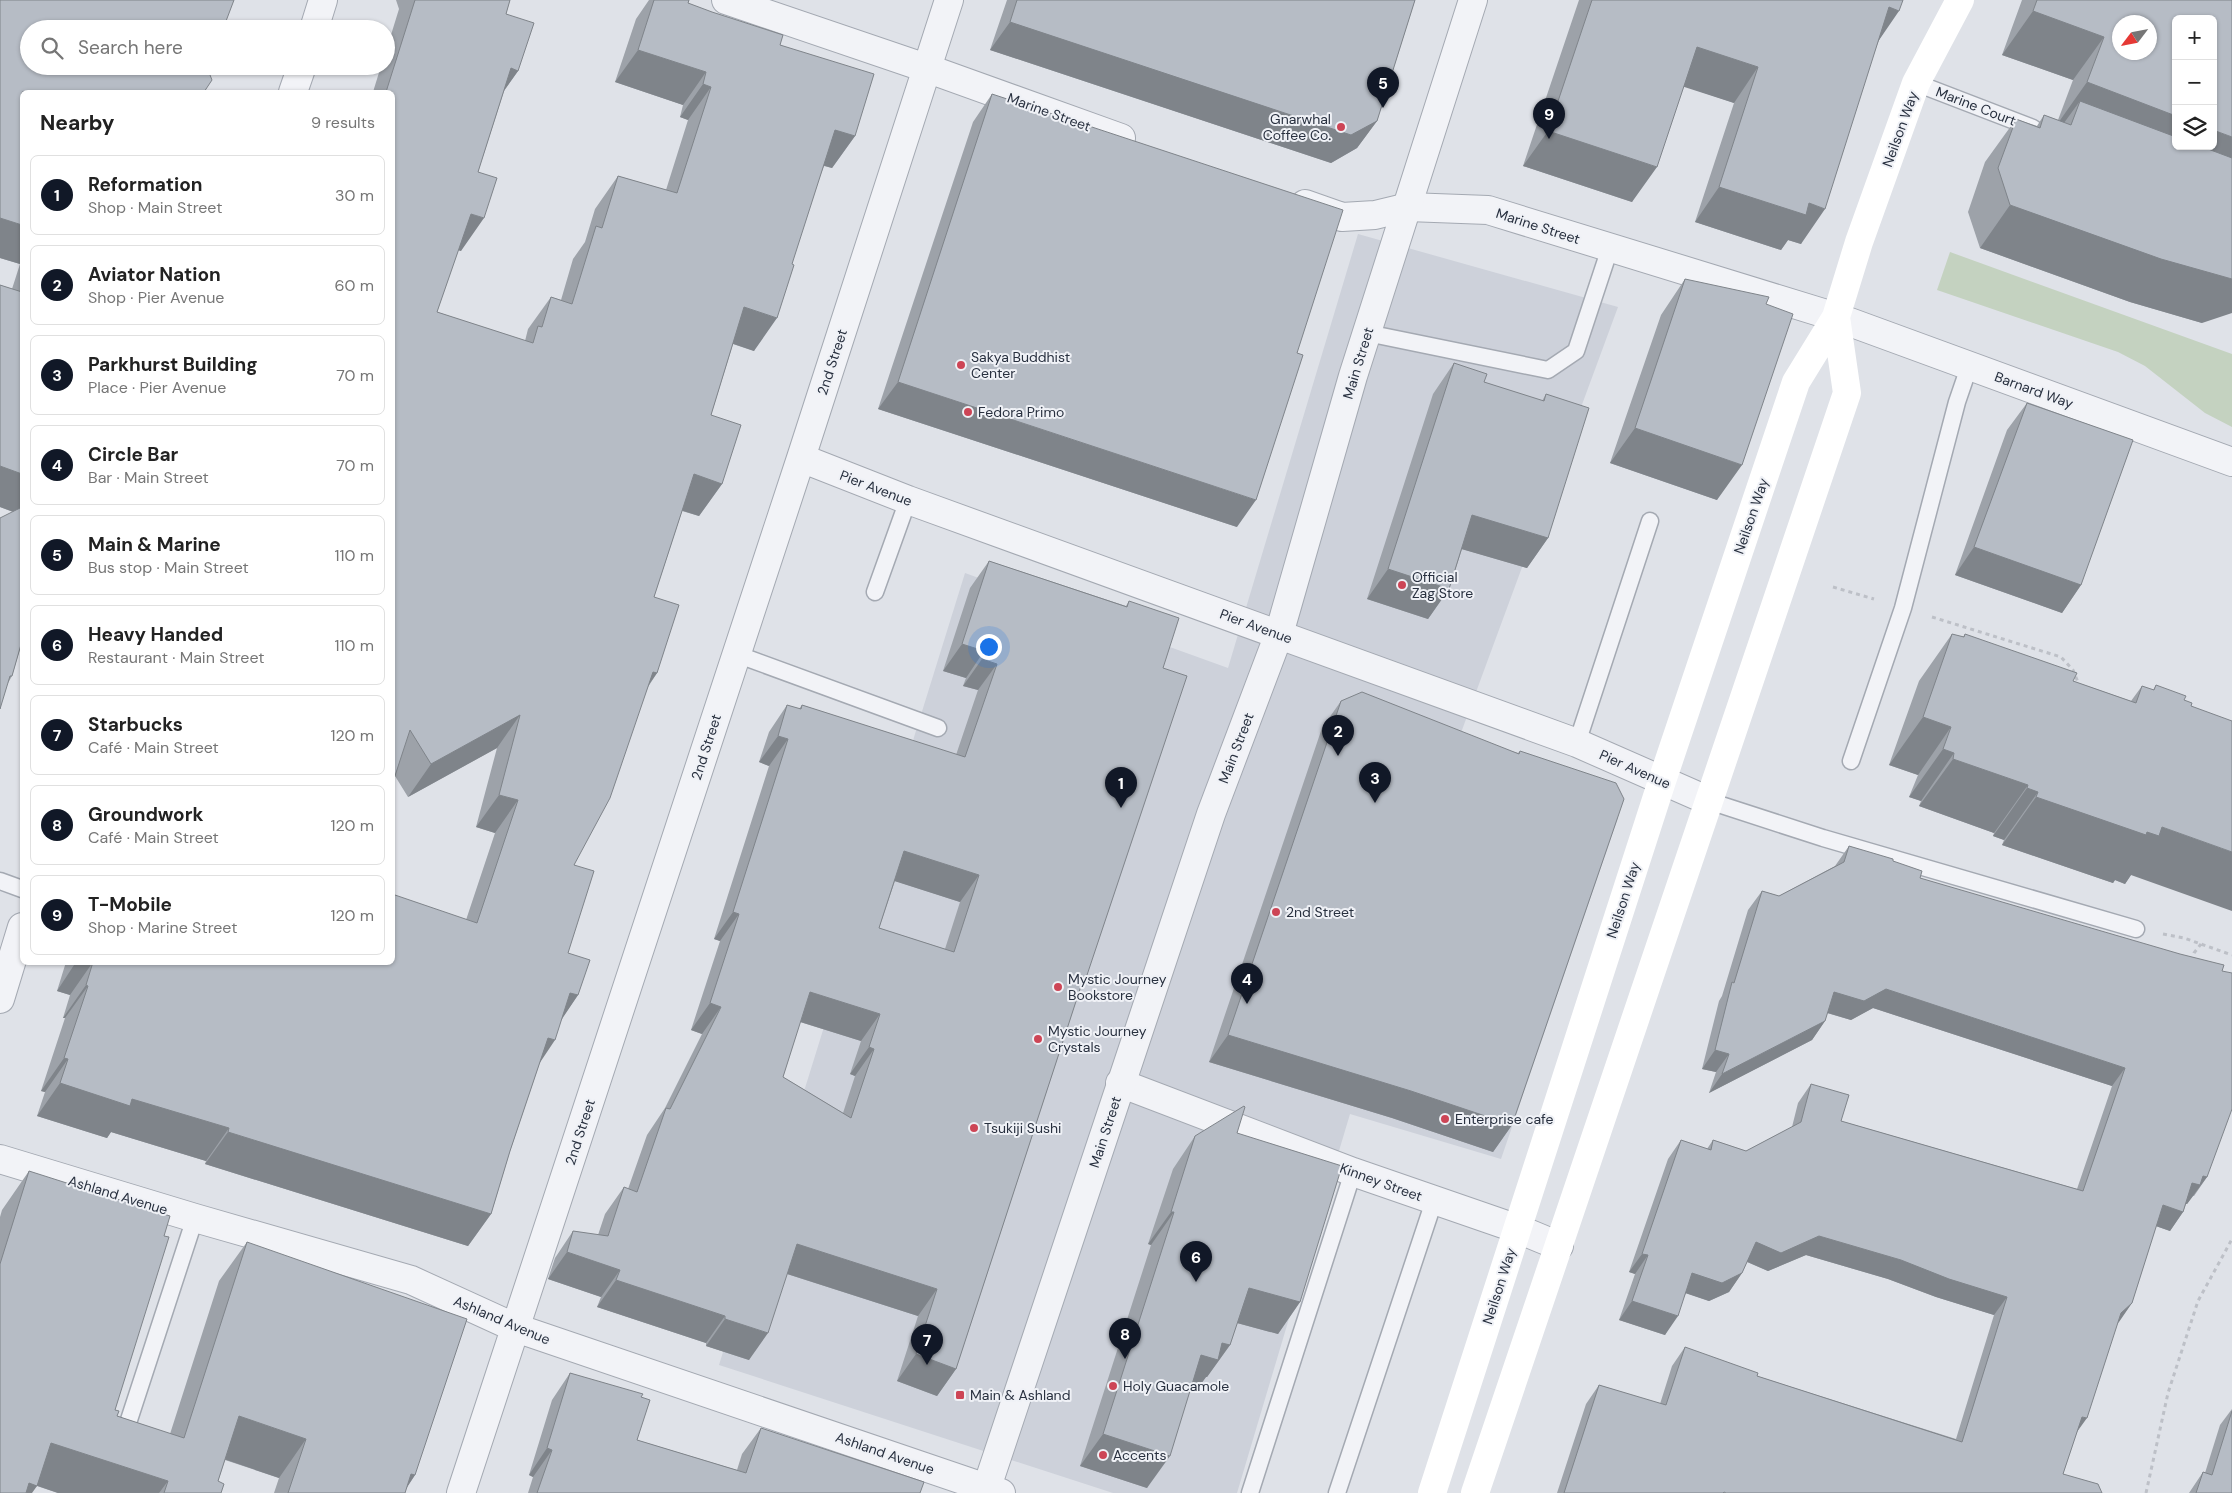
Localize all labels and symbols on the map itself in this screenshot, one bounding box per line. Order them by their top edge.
north arrow [2112,15,2157,60]
pin: 5 [1367,67,1399,108]
street label: Marine Court [1933,82,2019,130]
street label: Neilson Way [1878,88,1922,169]
street label: Marine Street [1005,89,1093,135]
pin: 9 [1533,98,1565,139]
place label: Gnarwhal Coffee Co. [1263,110,1331,144]
marker: Gnarwhal Coffee Co. [1335,121,1347,133]
street label: Marine Street [1494,204,1582,248]
street label: Main Street [1339,325,1377,401]
street label: 2nd Street [813,327,851,397]
place label: Sakya Buddhist Center [971,348,1070,382]
marker: Sakya Buddhist Center [955,359,967,371]
street label: Barnard Way [1992,367,2076,413]
place label: Fedora Primo [978,403,1064,421]
marker: Fedora Primo [962,406,974,418]
street label: Pier Avenue [837,466,915,510]
street label: Neilson Way [1730,475,1772,556]
place label: Official Zag Store [1412,568,1473,602]
marker: Official Zag Store [1396,579,1408,591]
street label: Pier Avenue [1217,605,1295,647]
your location [976,634,1002,660]
street label: Main Street [1214,710,1258,786]
street label: 2nd Street [687,712,725,782]
pin: 2 [1322,715,1354,756]
street label: Pier Avenue [1597,745,1673,793]
pin: 3 [1359,762,1391,803]
pin: 1 [1105,767,1137,808]
street label: Neilson Way [1602,859,1644,940]
place label: 2nd Street [1286,903,1354,921]
marker: 2nd Street [1270,906,1282,918]
pin: 4 [1231,963,1263,1004]
place label: Mystic Journey Bookstore [1068,970,1167,1004]
marker: Mystic Journey Bookstore [1052,981,1064,993]
place label: Mystic Journey Crystals [1048,1022,1147,1056]
marker: Mystic Journey Crystals [1032,1033,1044,1045]
street label: Main Street [1085,1094,1125,1170]
street label: 2nd Street [561,1097,599,1167]
place label: Enterprise cafe [1455,1110,1553,1128]
marker: Enterprise cafe [1439,1113,1451,1125]
place label: Tsukiji Sushi [984,1119,1061,1137]
marker: Tsukiji Sushi [968,1122,980,1134]
street label: Kinney Street [1337,1159,1425,1205]
street label: Ashland Avenue [66,1171,170,1219]
pin: 6 [1180,1241,1212,1282]
street label: Neilson Way [1478,1245,1520,1326]
street label: Ashland Avenue [451,1292,553,1348]
pin: 8 [1109,1318,1141,1359]
pin: 7 [911,1324,943,1365]
place label: Holy Guacamole [1123,1377,1229,1395]
marker: Holy Guacamole [1107,1380,1119,1392]
place label: Main & Ashland [970,1386,1070,1404]
marker: Main & Ashland [954,1389,966,1401]
street label: Ashland Avenue [833,1428,937,1478]
place label: Accents [1113,1446,1166,1464]
marker: Accents [1097,1449,1109,1461]

